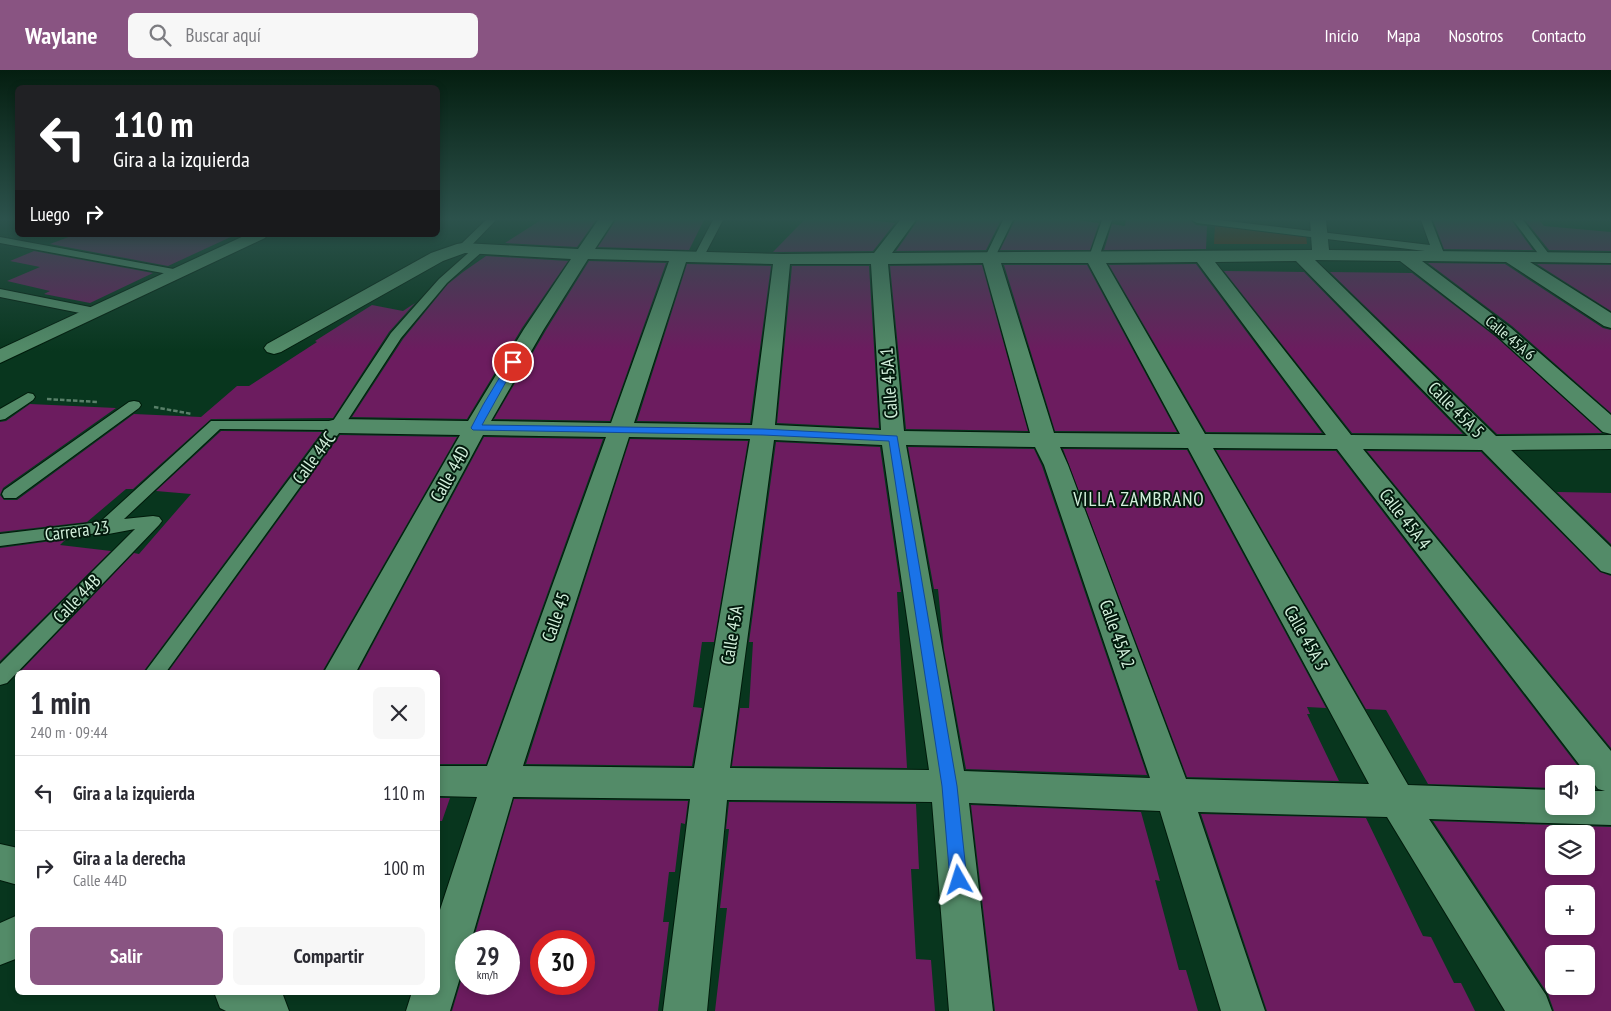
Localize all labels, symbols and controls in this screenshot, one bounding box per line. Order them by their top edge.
search box [128,13,478,58]
text: Waylane [25,20,98,51]
icon: search [146,21,174,49]
text: Buscar aquí [186,23,261,47]
text: Inicio [1325,24,1359,47]
text: Mapa [1387,24,1420,47]
text: Nosotros [1448,24,1503,47]
text: Contacto [1531,24,1586,47]
text: 110 m [113,101,194,147]
icon: left [30,105,95,170]
text: Gira a la izquierda [113,145,250,173]
icon: right [80,200,108,228]
text: Luego [30,202,70,226]
street label: Calle 45A 6 [1482,311,1539,364]
pin [492,341,534,383]
street label: Calle 45A 1 [875,347,902,419]
icon: arrive [499,348,527,376]
street label: Calle 45A 5 [1423,376,1490,443]
street label: Calle 44C [287,427,340,488]
street label: Calle 44D [425,442,474,506]
street label: Calle 45A 4 [1375,484,1436,554]
district label: VILLA ZAMBRANO [1072,487,1205,511]
street label: Carrera 23 [43,515,110,546]
street label: Calle 44B [48,569,106,628]
street label: Calle 45 [536,589,575,645]
street label: Calle 45A 2 [1095,597,1140,671]
street label: Calle 45A 3 [1279,601,1334,674]
street label: Calle 45A [715,603,748,666]
text: 1 min [30,683,91,722]
button: close [373,687,425,739]
text: 240 m · 09:44 [30,722,108,742]
map controls [1545,765,1595,995]
button: sound [1545,765,1595,815]
icon: left [30,779,58,807]
text: Gira a la izquierda [73,781,195,805]
text: 110 m [383,781,425,805]
button: layers [1545,825,1595,875]
text: Gira a la derecha [73,846,186,870]
position arrow [932,853,984,905]
icon: right [30,854,58,882]
text: 100 m [383,856,425,880]
text: Calle 44D [73,870,127,890]
button: + [1545,885,1595,935]
button: Salir [30,927,223,985]
button: Compartir [233,927,425,985]
speed limit sign: 30 [530,930,595,995]
text: 29 [476,940,499,972]
button: − [1545,945,1595,995]
text: km/h [477,967,498,982]

